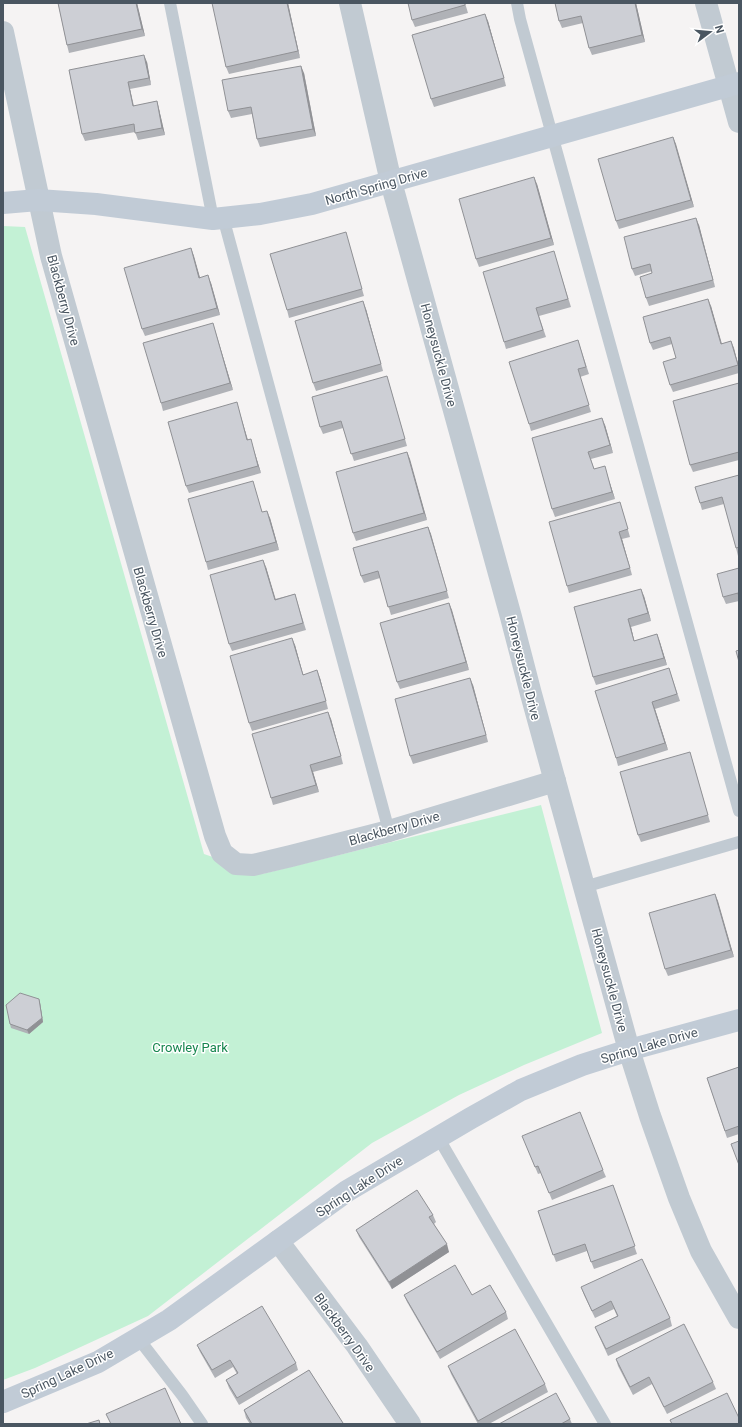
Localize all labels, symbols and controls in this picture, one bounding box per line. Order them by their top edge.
north arrow [690,12,730,52]
text: N [712,24,727,35]
street label: North Spring Drive [323,165,429,208]
street label: Blackberry Drive [44,253,83,347]
street label: Honeysuckle Drive [417,302,460,409]
street label: Blackberry Drive [130,565,171,659]
street label: Honeysuckle Drive [503,615,544,722]
street label: Blackberry Drive [347,808,441,849]
street label: Honeysuckle Drive [588,927,631,1034]
street label: Spring Lake Drive [599,1024,699,1066]
park label: Crowley Park [152,1040,228,1055]
street label: Spring Lake Drive [313,1153,405,1220]
street label: Blackberry Drive [311,1290,378,1375]
street label: Spring Lake Drive [19,1345,116,1401]

